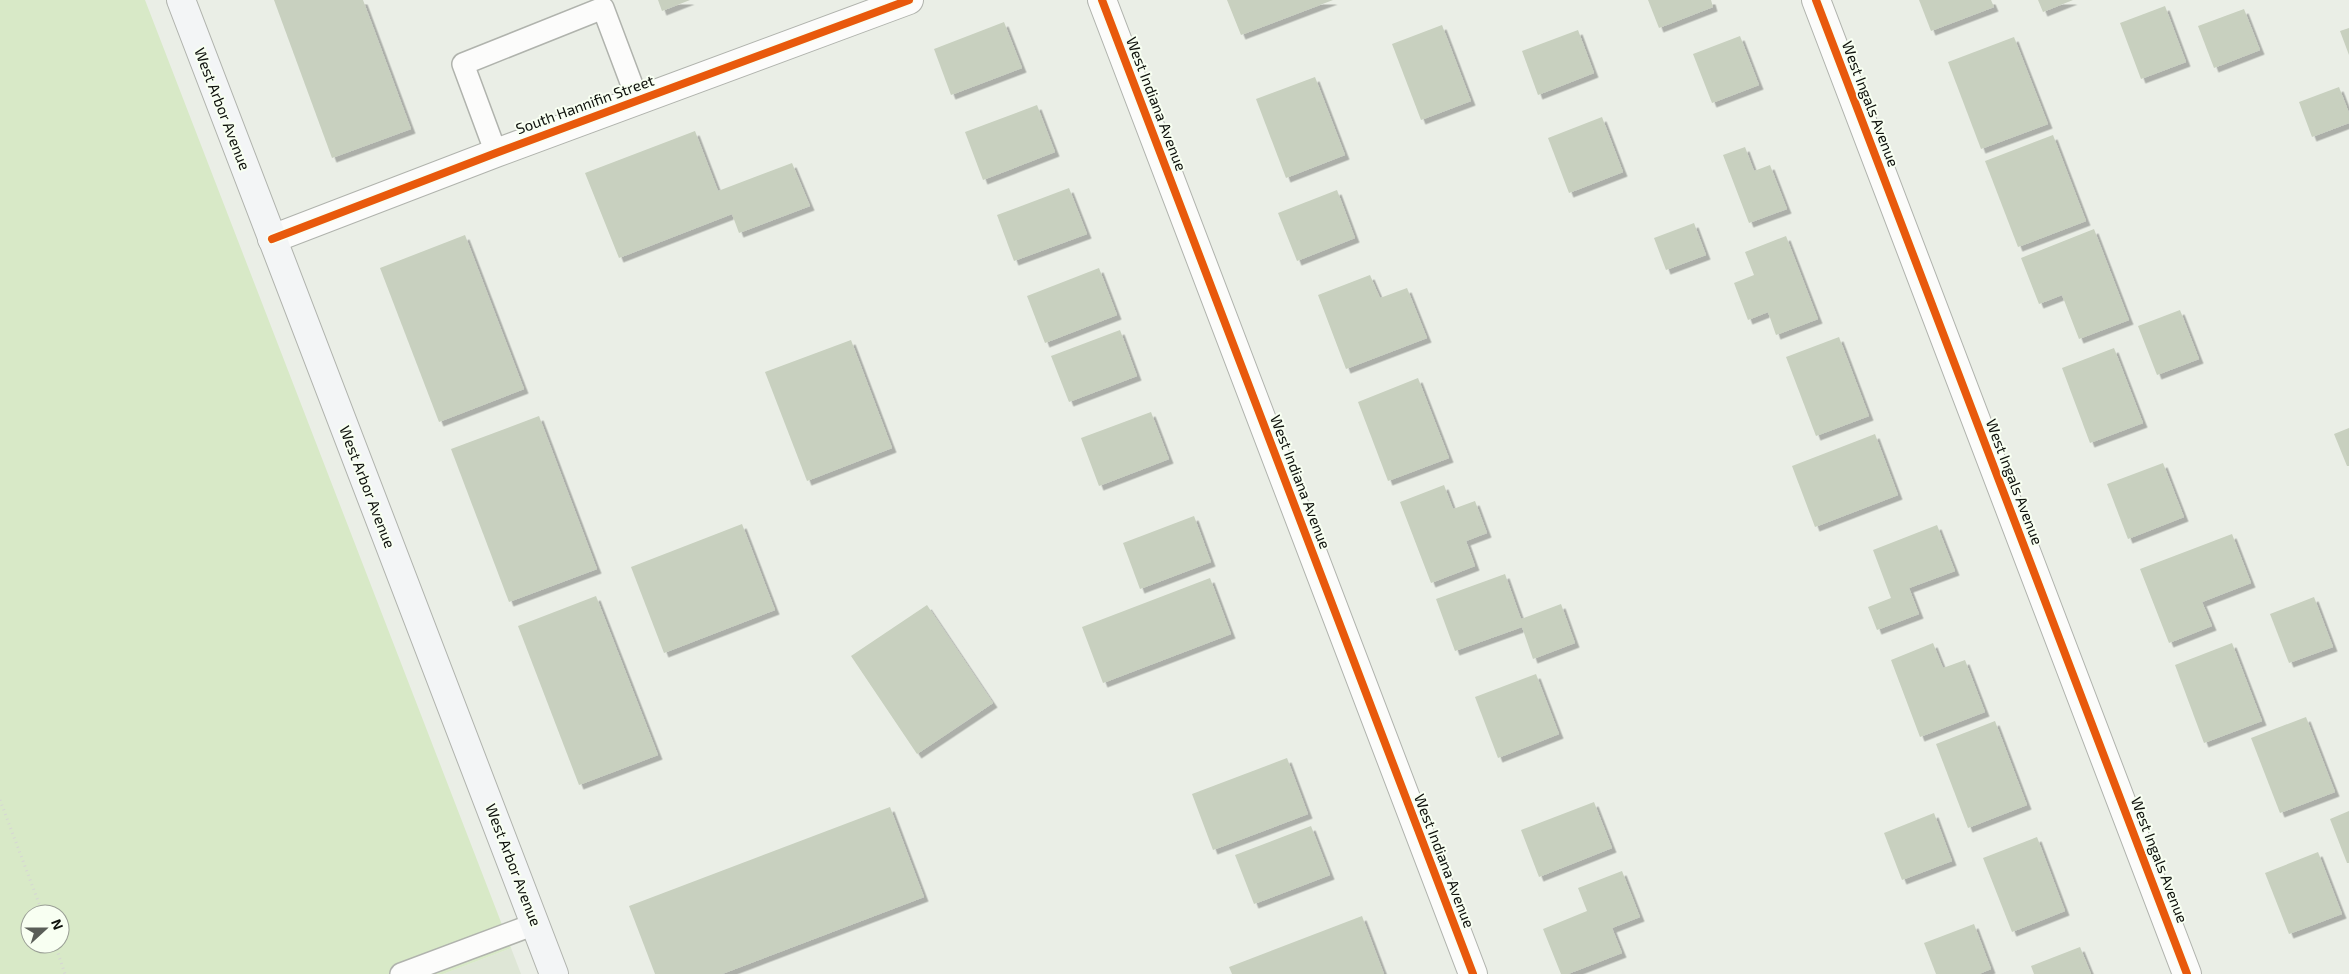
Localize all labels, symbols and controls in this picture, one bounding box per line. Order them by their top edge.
street label: West Indiana Avenue [1123,34,1191,173]
street label: West Ingals Avenue [1839,38,1903,169]
street label: West Arbor Avenue [191,45,255,172]
street label: South Hannifin Street [513,71,656,137]
street label: West Indiana Avenue [1267,412,1335,551]
street label: West Ingals Avenue [1983,416,2047,547]
street label: West Arbor Avenue [336,423,400,550]
street label: West Indiana Avenue [1411,791,1479,930]
street label: West Ingals Avenue [2128,794,2192,925]
street label: West Arbor Avenue [482,801,546,928]
north arrow [20,904,70,954]
text: N [48,916,67,932]

